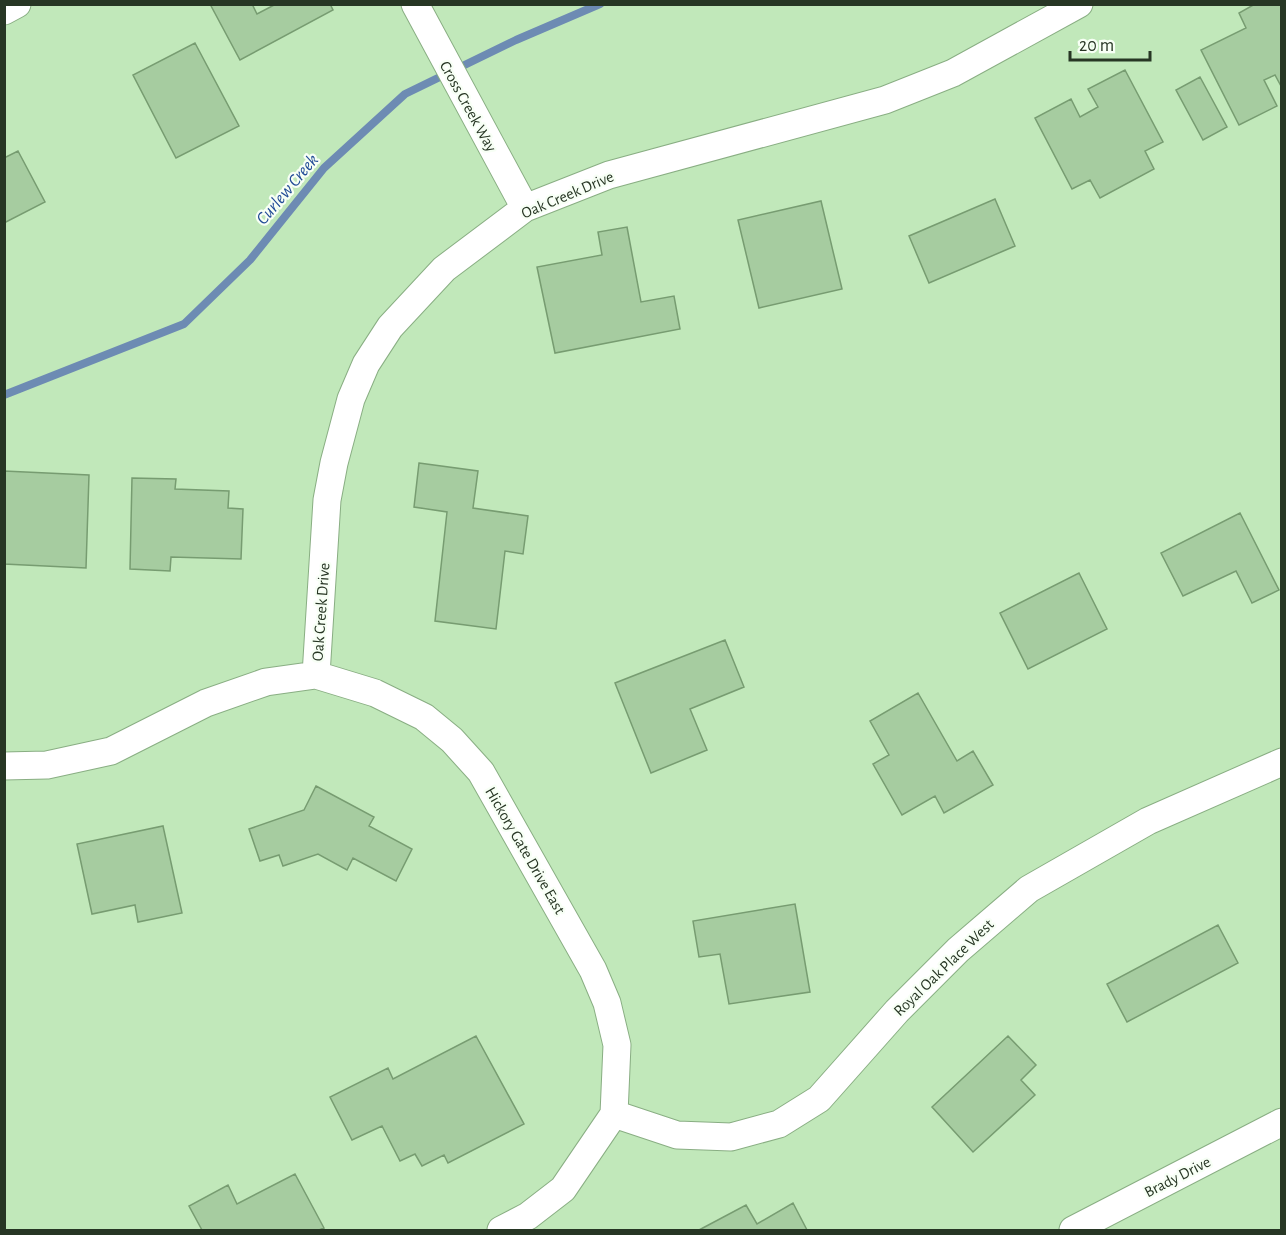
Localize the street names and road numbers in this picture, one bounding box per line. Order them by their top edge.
street label: Cross Creek Way [436,59,500,155]
street label: Oak Creek Drive [519,168,616,222]
street label: Oak Creek Drive [310,562,332,662]
street label: Hickory Gate Drive East [481,784,568,917]
street label: Royal Oak Place West [891,916,997,1020]
street label: Brady Drive [1142,1153,1214,1201]

